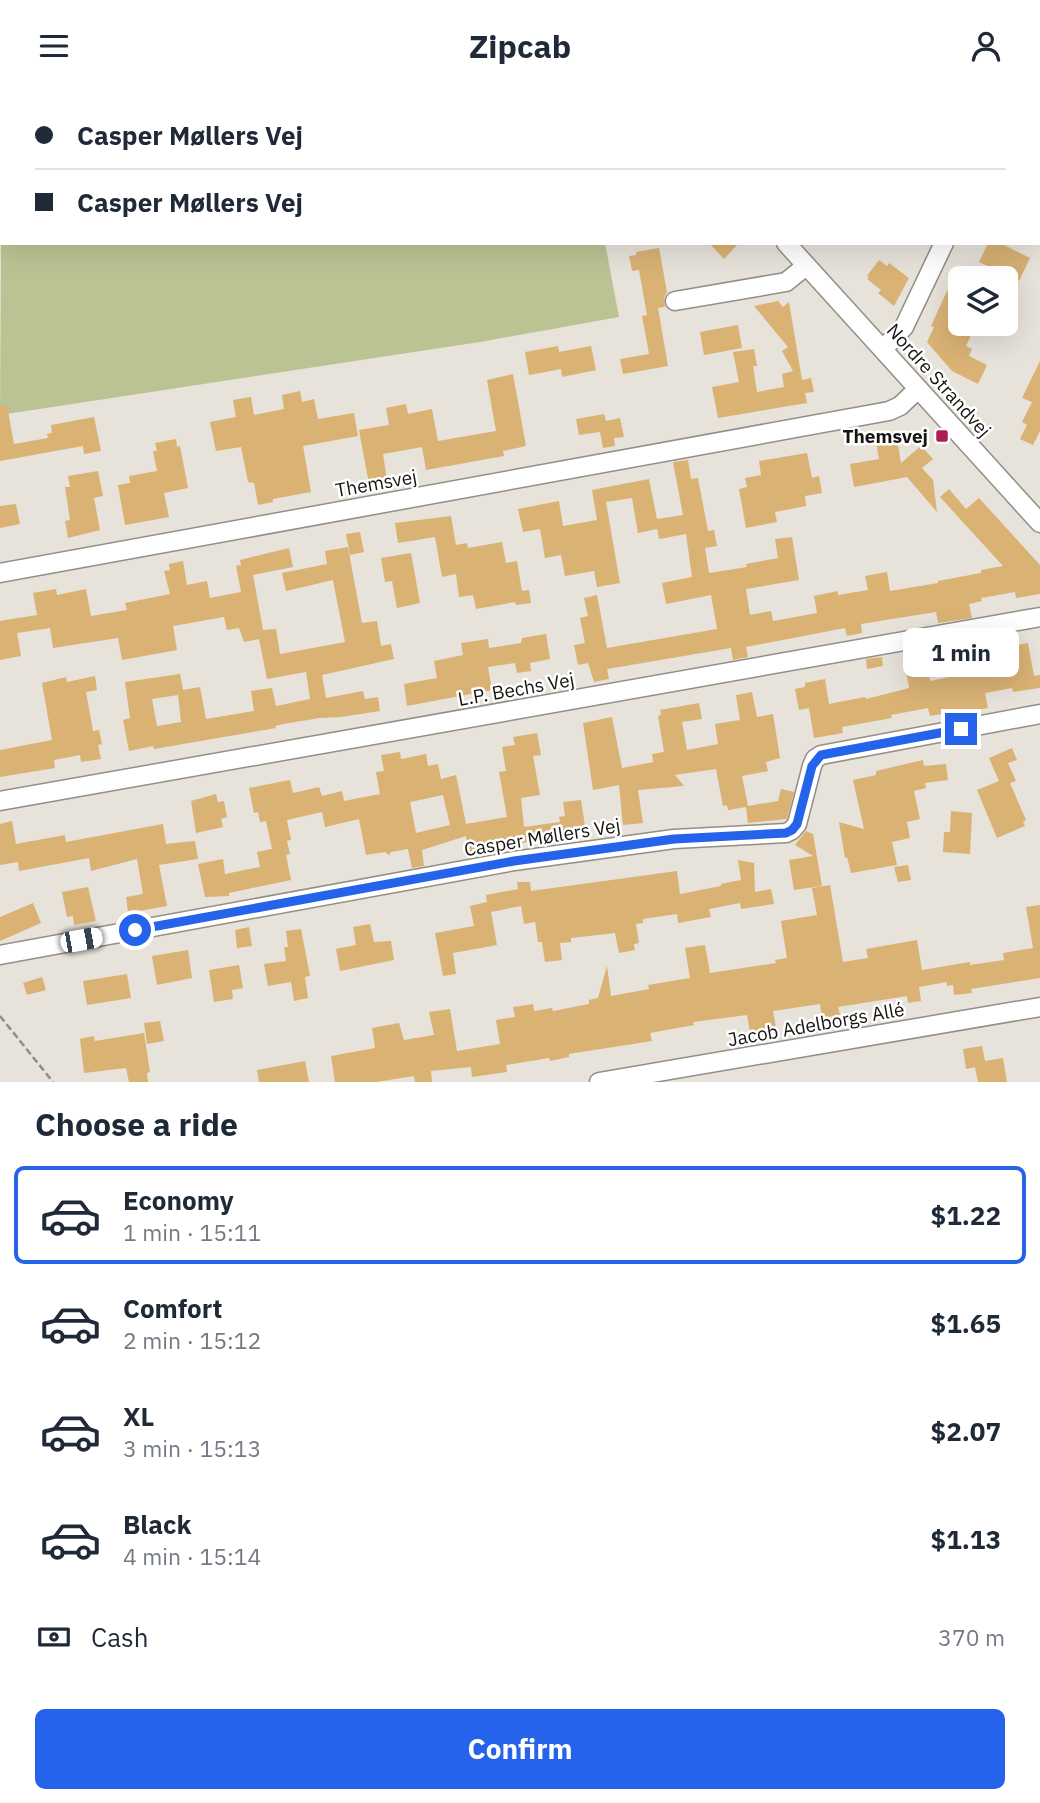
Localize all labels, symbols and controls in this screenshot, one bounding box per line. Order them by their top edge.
text: Zipcab [469,25,571,67]
icon: menu [35,27,73,65]
icon: person [967,27,1005,65]
text: Casper Møllers Vej [77,118,303,152]
text: Casper Møllers Vej [77,185,303,219]
map controls [948,266,1018,336]
button: layers [948,266,1018,336]
street label: Nordre Strandvej [882,318,996,442]
place label: Themsvej [842,424,928,448]
marker: Themsvej [934,428,950,444]
street label: Themsvej [334,464,418,502]
callout: 1 min [903,627,1019,677]
text: 1 min [931,637,991,667]
street label: L.P. Bechs Vej [456,667,576,711]
route end [945,713,977,745]
street label: Casper Møllers Vej [462,813,622,861]
route start [119,914,151,946]
car [59,926,104,954]
street label: Jacob Adelborgs Allé [726,997,906,1051]
text: Choose a ride [35,1103,238,1145]
text: Economy [123,1183,234,1217]
icon: car [39,1184,102,1247]
text: $1.22 [931,1198,1001,1232]
text: 1 min · 15:11 [123,1217,261,1247]
text: Comfort [123,1291,222,1325]
icon: car [39,1292,102,1355]
text: $1.65 [931,1306,1001,1340]
text: 2 min · 15:12 [123,1325,261,1355]
text: XL [123,1399,154,1433]
icon: car [39,1400,102,1463]
text: $2.07 [931,1414,1001,1448]
text: 3 min · 15:13 [123,1433,261,1463]
text: Black [123,1507,191,1541]
icon: car [39,1508,102,1571]
text: $1.13 [931,1522,1001,1556]
text: 4 min · 15:14 [123,1541,261,1571]
icon: cash [35,1618,73,1656]
text: Cash [91,1620,148,1654]
text: 370 m [938,1622,1005,1652]
button: Confirm [35,1709,1005,1789]

